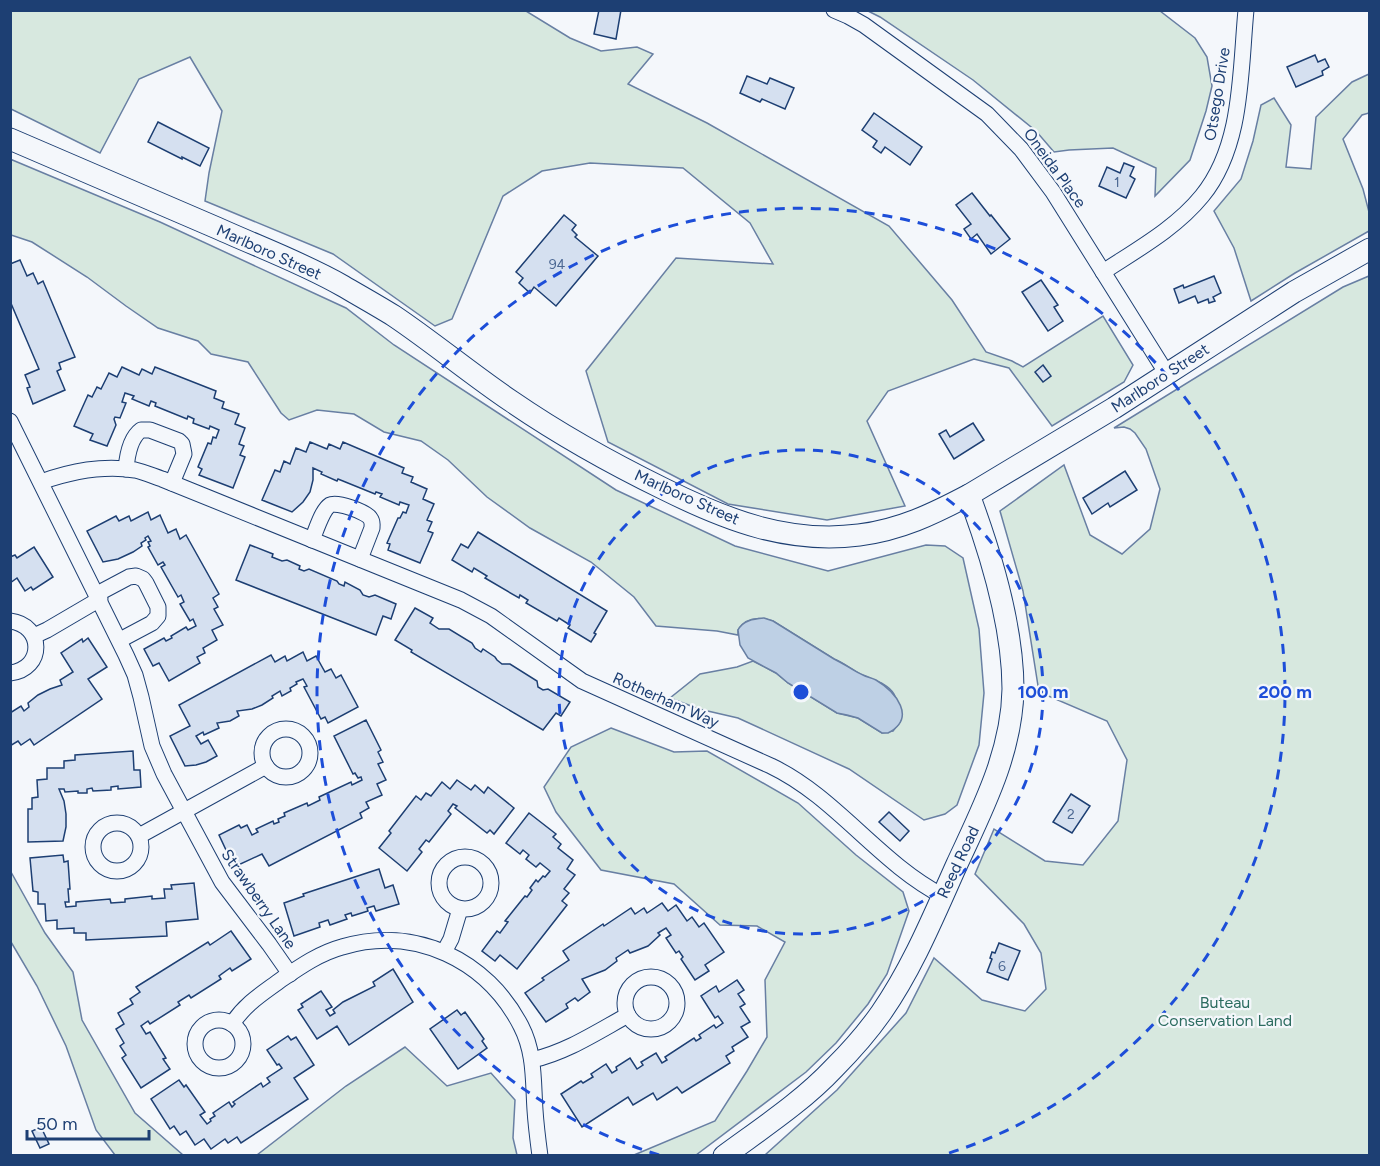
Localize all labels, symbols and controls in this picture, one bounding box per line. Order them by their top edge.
street label: Otsego Drive [1200,46,1234,142]
street label: Oneida Place [1020,125,1090,212]
house number: 1 [1114,174,1120,191]
street label: Marlboro Street [214,220,324,284]
house number: 94 [549,256,566,273]
street label: Marlboro Street [1108,339,1212,417]
street label: Marlboro Street [632,465,742,529]
street label: Rotherham Way [610,668,723,732]
text: 100 m [1018,681,1068,703]
text: 200 m [1258,681,1312,703]
centre of rings [791,682,811,702]
house number: 2 [1067,806,1075,823]
street label: Reed Road [933,823,983,901]
street label: Strawberry Lane [218,846,301,953]
house number: 6 [998,958,1006,975]
park label: Buteau Conservation Land [1158,993,1292,1030]
scale bar [27,1103,148,1141]
text: 50 m [36,1113,78,1135]

